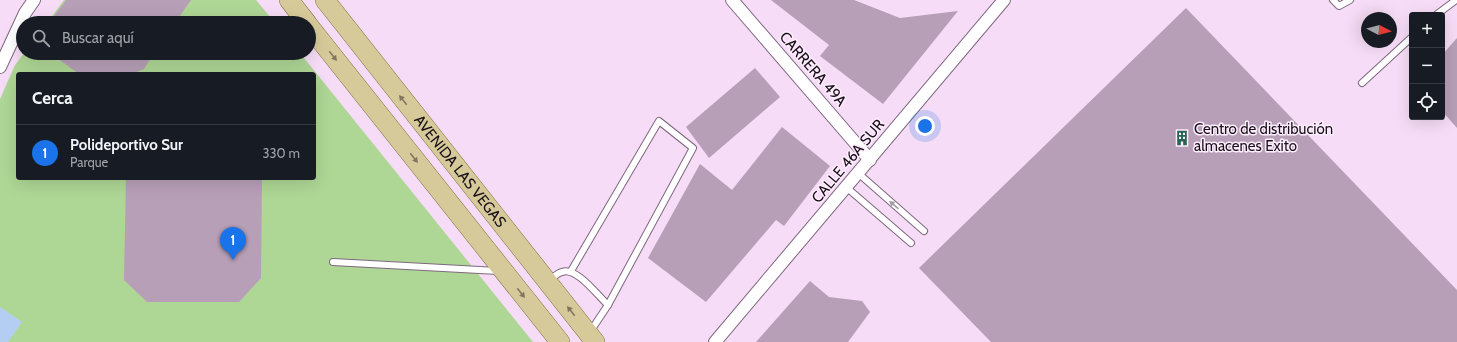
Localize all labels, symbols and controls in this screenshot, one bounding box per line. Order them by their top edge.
north arrow [1361,12,1397,48]
map controls [1409,12,1445,120]
button: + [1409,12,1445,48]
search box [16,16,316,60]
icon: search [30,27,52,49]
street label: CARRERA 49A [776,28,851,110]
text: Buscar aquí [62,29,134,47]
button: − [1409,48,1445,84]
one-way arrow [329,51,338,62]
button: locate [1409,84,1445,120]
text: Cerca [32,88,73,108]
one-way arrow [399,94,408,105]
street label: AVENIDA LAS VEGAS [410,111,510,231]
street label: CALLE 46A SUR [808,116,888,206]
your location [915,116,935,136]
place label: Centro de distribución almacenes Exito [1194,120,1333,155]
building icon: Centro de distribución almacenes Exito [1173,129,1191,147]
text: Polideportivo Sur [70,136,183,154]
text: 1 [43,145,47,161]
text: 330 m [263,145,300,161]
one-way arrow [410,153,418,164]
text: Parque [70,154,108,170]
one-way arrow [890,201,899,210]
pin: 1 [220,227,246,260]
one-way arrow [516,288,525,299]
one-way arrow [566,306,575,317]

